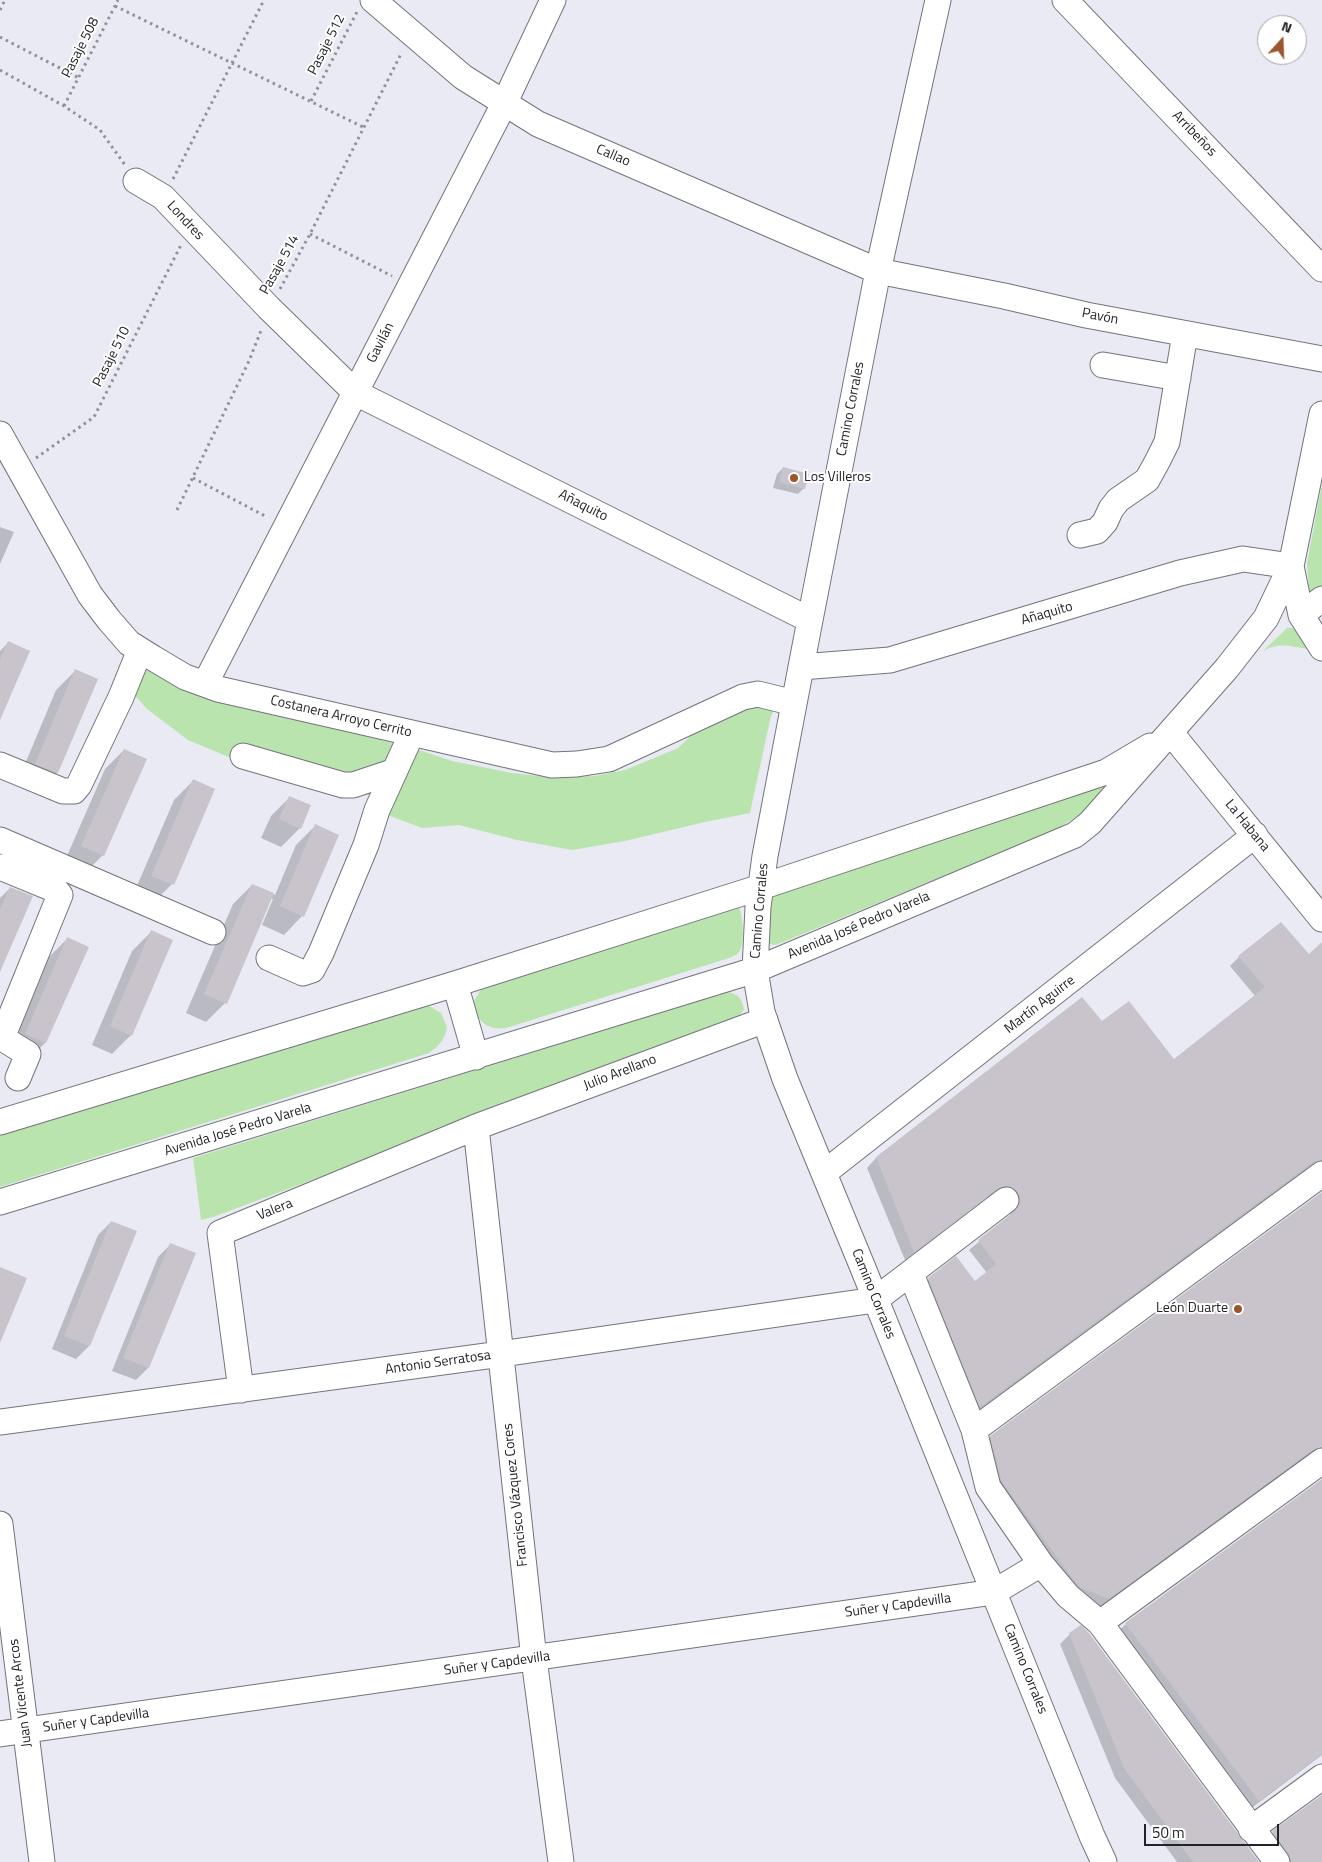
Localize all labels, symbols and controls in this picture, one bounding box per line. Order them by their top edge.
street label: Pasaje 512 [305,12,349,78]
street label: Pasaje 508 [59,15,103,81]
north arrow [1257,15,1307,65]
text: N [1279,15,1295,38]
street label: Arribeños [1168,108,1220,160]
street label: Callao [593,141,633,171]
street label: Londres [163,198,207,244]
street label: Pasaje 514 [257,232,303,298]
street label: Pavón [1080,305,1120,329]
street label: Gavilán [364,320,398,366]
street label: Pasaje 510 [90,324,134,390]
street label: Camino Corrales [834,360,868,458]
place label: Los Villeros [804,470,871,486]
marker: Los Villeros [788,472,800,484]
street label: Añaquito [556,486,610,526]
street label: Añaquito [1019,599,1075,629]
street label: Costanera Arroyo Cerrito [269,693,413,741]
street label: La Habana [1221,797,1273,855]
street label: Camino Corrales [747,863,773,959]
street label: Avenida José Pedro Varela [785,888,933,964]
street label: Martín Aguirre [1001,972,1079,1038]
street label: Julio Arellano [581,1051,659,1095]
street label: Avenida José Pedro Varela [163,1100,313,1160]
street label: Valera [255,1195,295,1225]
street label: Camino Corrales [847,1246,899,1342]
place label: León Duarte [1156,1301,1228,1317]
marker: León Duarte [1232,1303,1244,1315]
street label: Antonio Serratosa [384,1347,492,1379]
street label: Francisco Vázquez Cores [500,1422,532,1568]
street label: Suñer y Capdevilla [844,1590,952,1622]
street label: Camino Corrales [999,1621,1051,1717]
street label: Juan Vicente Arcos [6,1638,36,1748]
street label: Suñer y Capdevilla [443,1648,551,1680]
street label: Suñer y Capdevilla [42,1705,150,1737]
scale bar [1147,1814,1282,1846]
text: 50 m [1152,1821,1185,1844]

